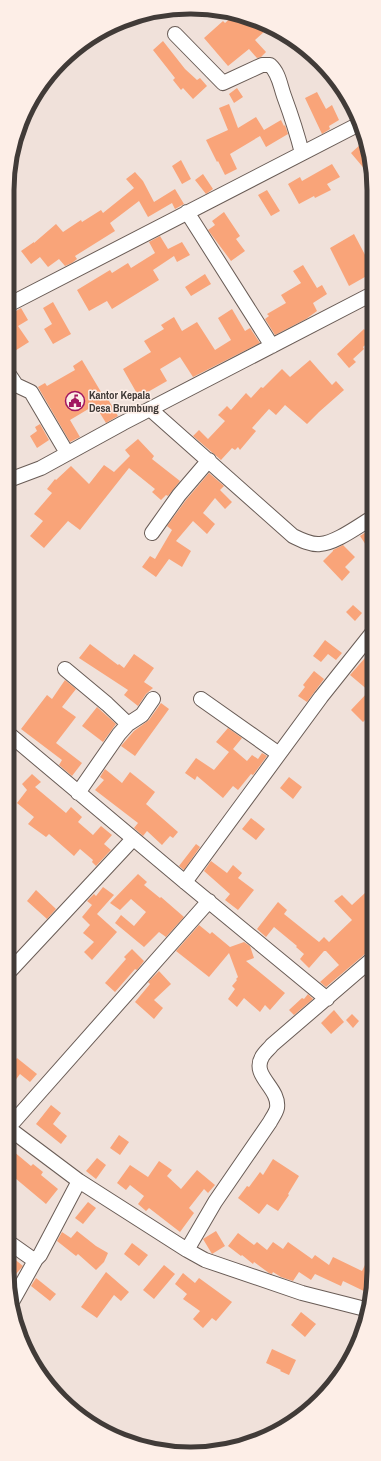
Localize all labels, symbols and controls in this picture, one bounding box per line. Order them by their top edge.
place label: Kantor Kepala Desa Brumbung [89,388,159,415]
public building icon: Kantor Kepala Desa Brumbung [64,390,86,412]

